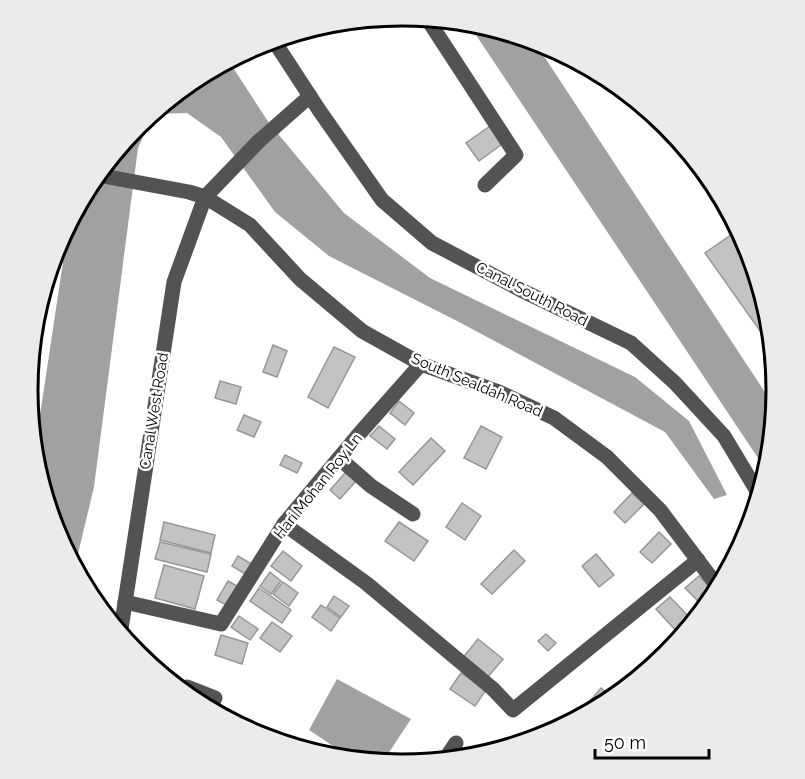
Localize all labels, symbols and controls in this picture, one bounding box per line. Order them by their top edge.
street label: Canal South Road [473,258,591,330]
street label: South Sealdah Road [409,349,545,421]
street label: Canal West Road [136,351,172,471]
street label: Hari Mohan Roy Ln [270,430,366,542]
scale bar [595,722,709,760]
text: 50 m [604,732,646,753]

